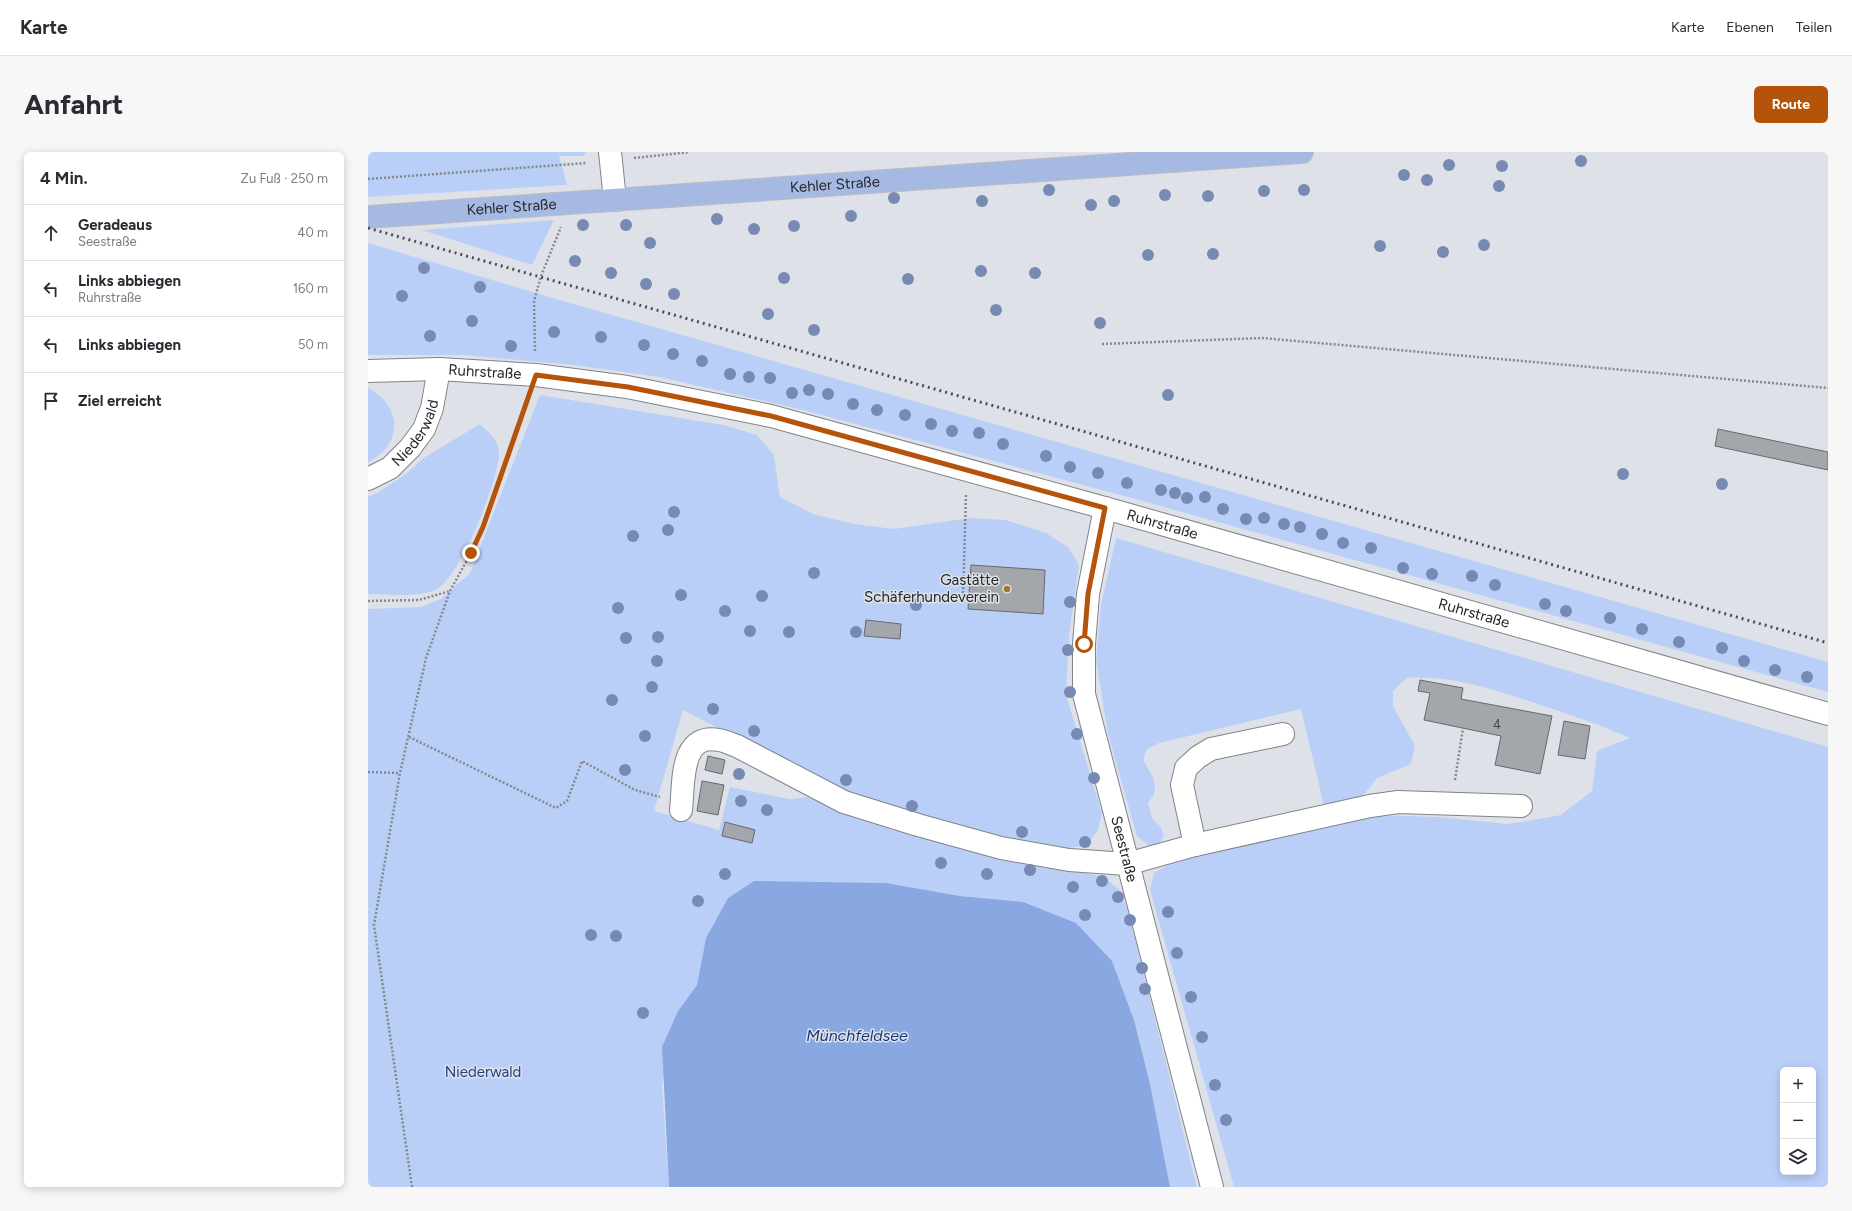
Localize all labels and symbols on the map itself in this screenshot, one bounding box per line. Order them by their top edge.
street label: Kehler Straße [789,172,880,197]
street label: Kehler Straße [466,195,557,219]
street label: Ruhrstraße [448,361,522,383]
street label: Niederwald [388,398,442,470]
street label: Ruhrstraße [1125,506,1200,543]
route end [462,544,480,562]
place label: Gastätte Schäferhundeverein [864,571,999,606]
marker: Gastätte Schäferhundeverein [1002,584,1012,594]
street label: Ruhrstraße [1436,594,1512,632]
route start [1075,635,1093,653]
house number: 4 [1493,717,1501,732]
street label: Seestraße [1107,814,1141,884]
water label: Münchfeldsee [806,1026,908,1045]
park label: Niederwald [445,1063,521,1081]

